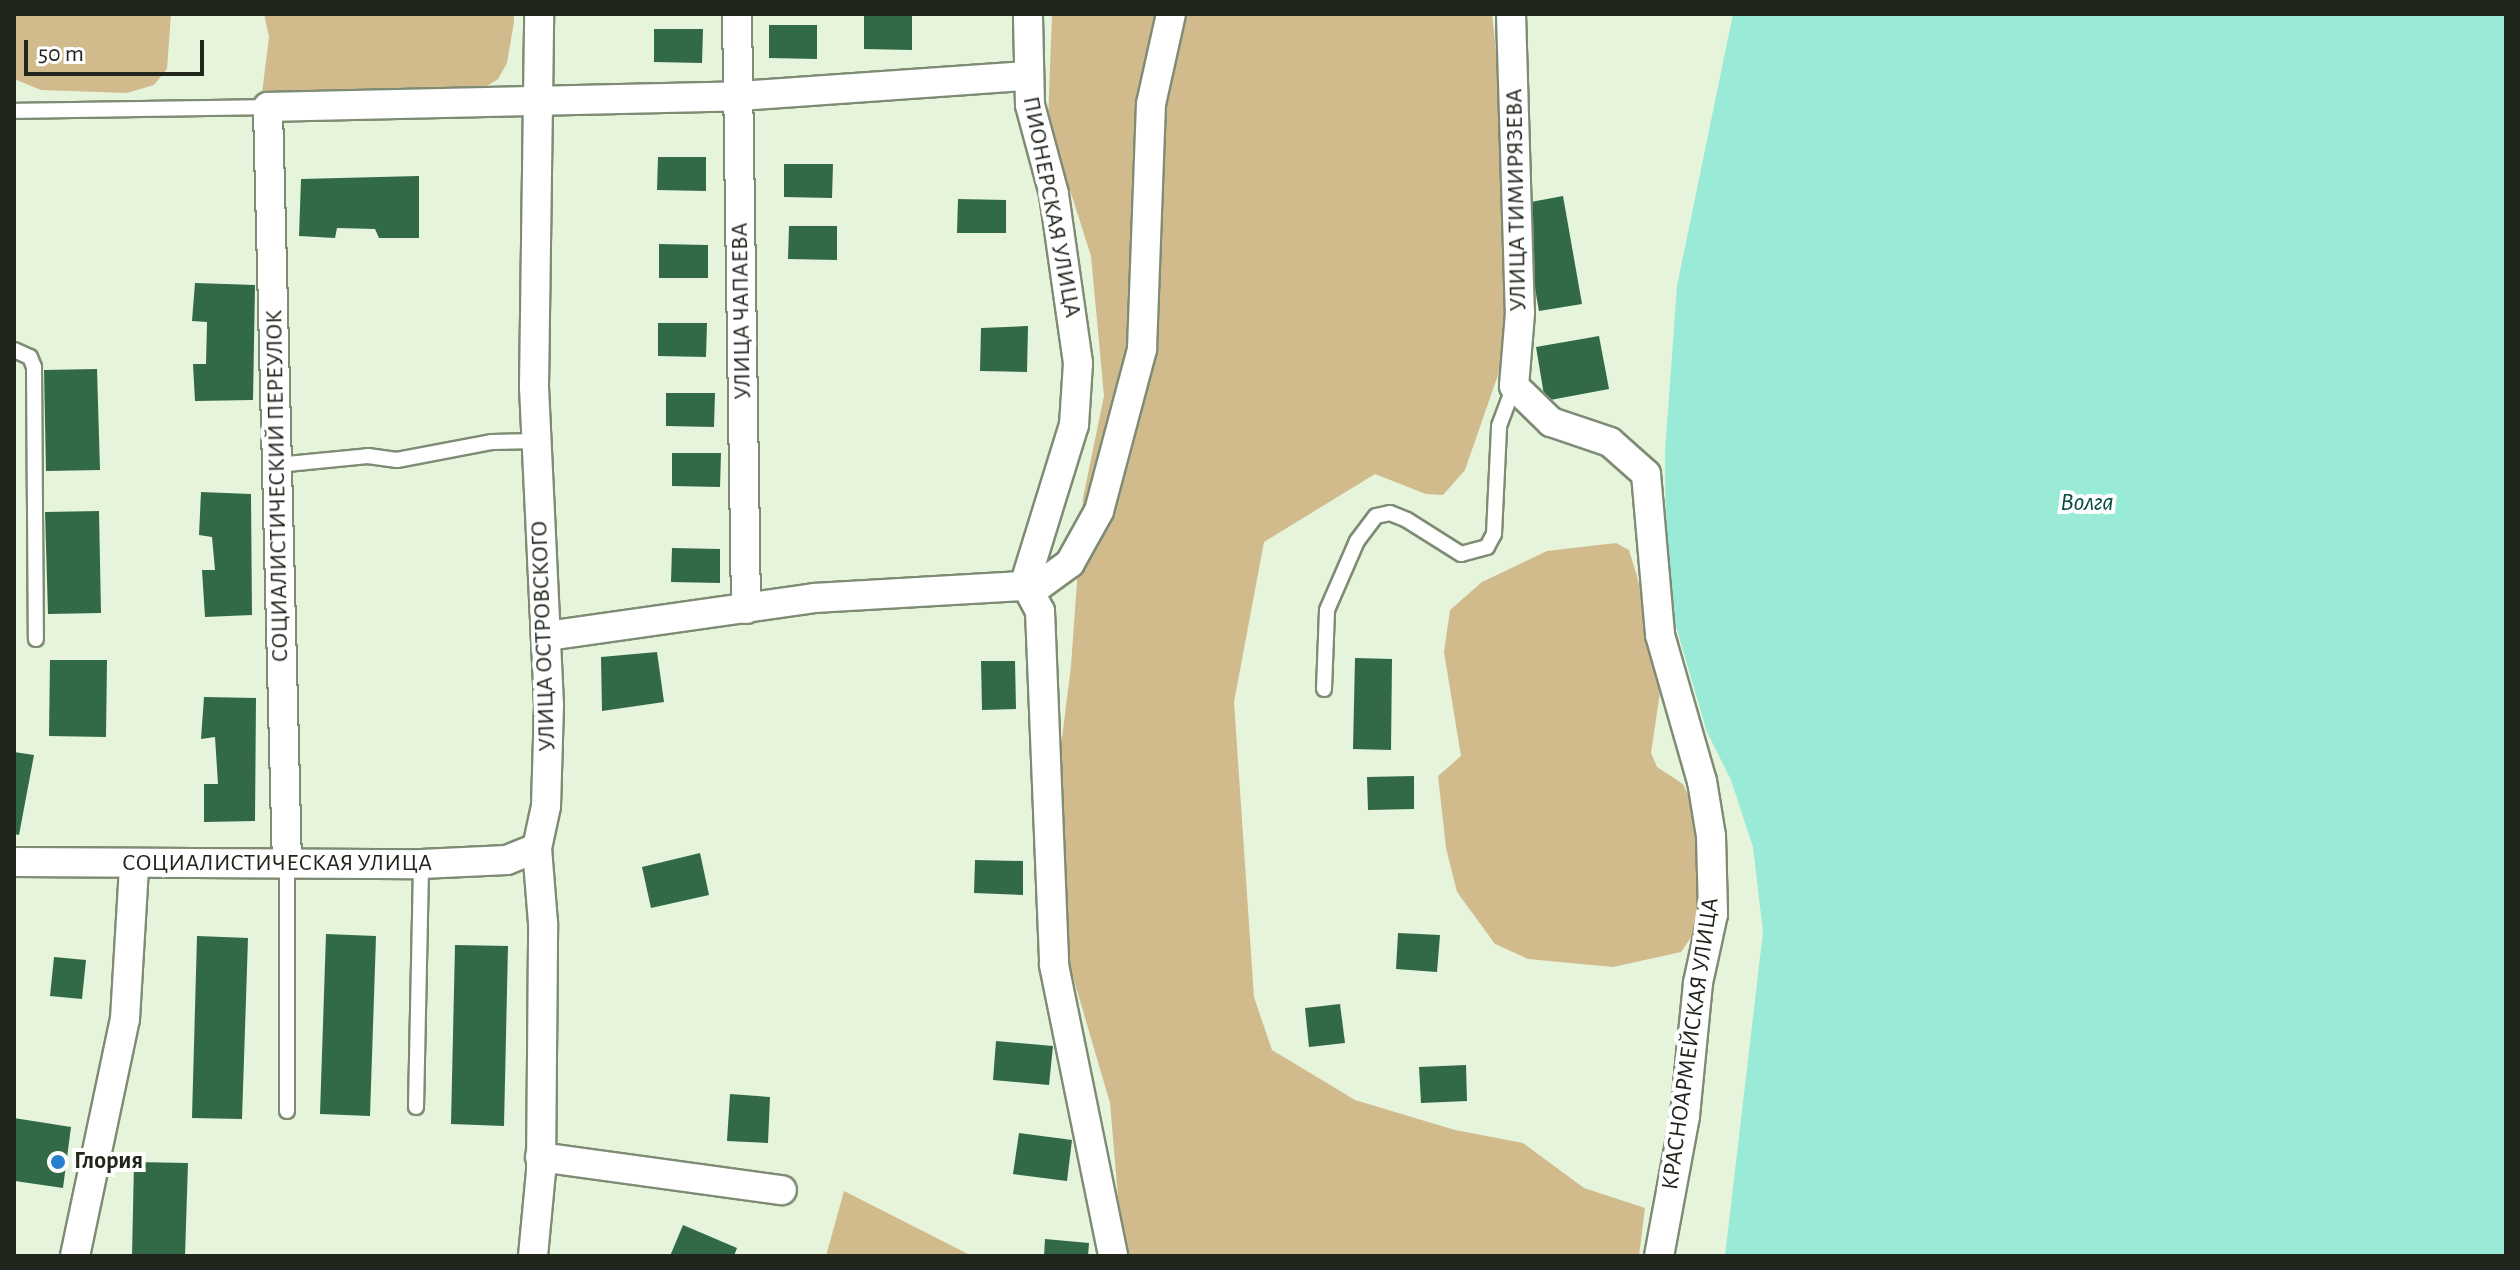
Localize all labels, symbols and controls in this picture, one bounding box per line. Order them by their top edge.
scale bar [28,24,208,74]
text: 50 m [38,42,84,66]
street label: УЛИЦА ТИМИРЯЗЕВА [1501,88,1533,312]
street label: ПИОНЕРСКАЯ УЛИЦА [1015,94,1087,320]
street label: УЛИЦА ЧАПАЕВА [726,222,758,400]
street label: СОЦИАЛИСТИЧЕСКИЙ ПЕРЕУЛОК [261,309,295,663]
water label: Волга [2060,487,2114,519]
street label: УЛИЦА ОСТРОВСКОГО [526,520,562,752]
street label: СОЦИАЛИСТИЧЕСКАЯ УЛИЦА [122,850,432,878]
street label: КРАСНОАРМЕЙСКАЯ УЛИЦА [1656,896,1726,1192]
place label: Глория [74,1148,143,1176]
marker: Глория [49,1153,67,1171]

